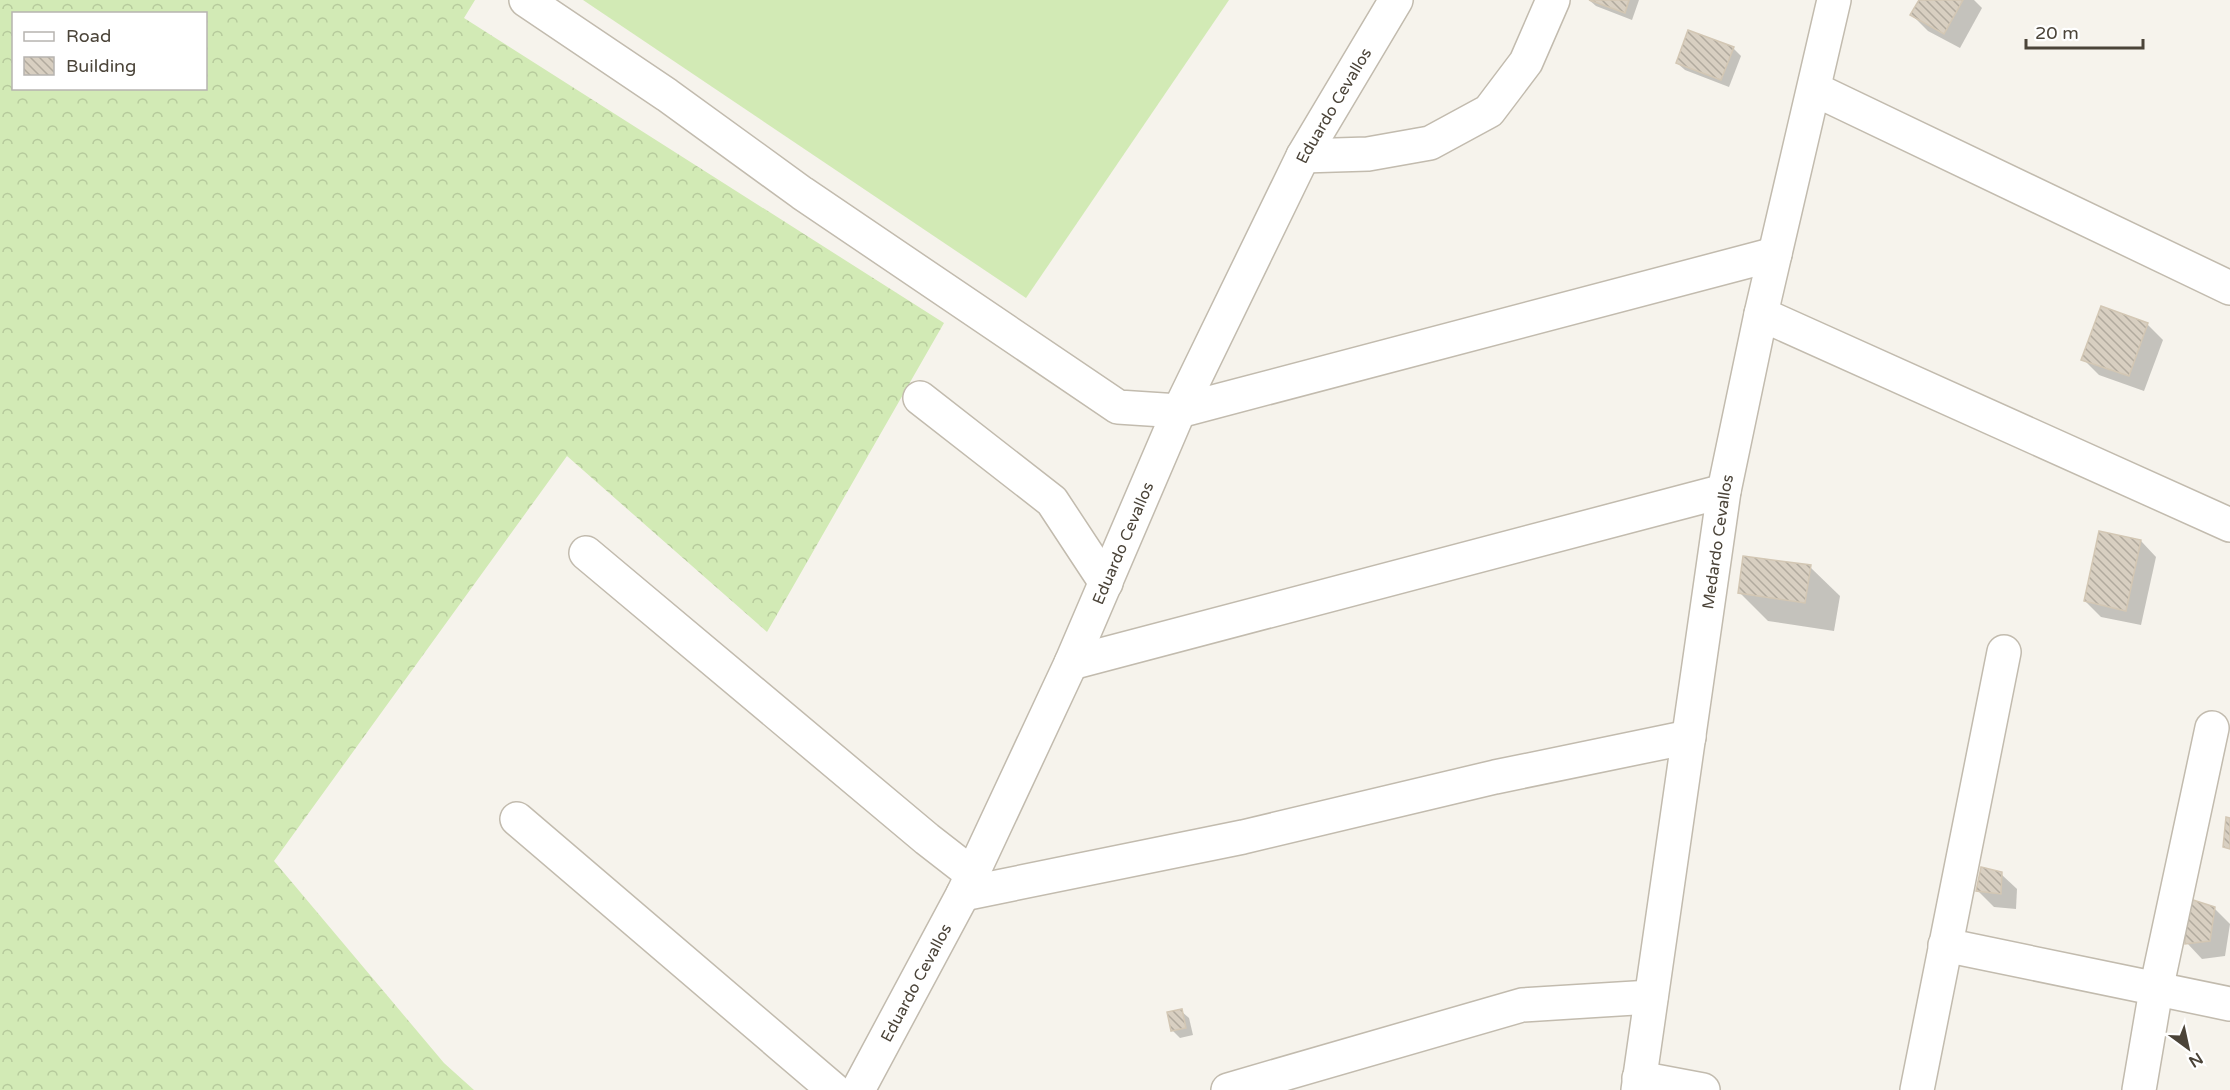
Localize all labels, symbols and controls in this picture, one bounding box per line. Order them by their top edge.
legend [12,12,207,90]
scale bar [2026,12,2143,50]
text: 20 m [2035,22,2079,44]
text: Road [66,25,111,47]
street label: Eduardo Cevallos [1292,44,1376,167]
text: Building [66,55,136,77]
street label: Medardo Cevallos [1698,473,1738,610]
street label: Eduardo Cevallos [1088,479,1158,608]
street label: Eduardo Cevallos [877,920,956,1046]
north arrow [2158,1018,2218,1078]
text: N [2185,1048,2206,1072]

